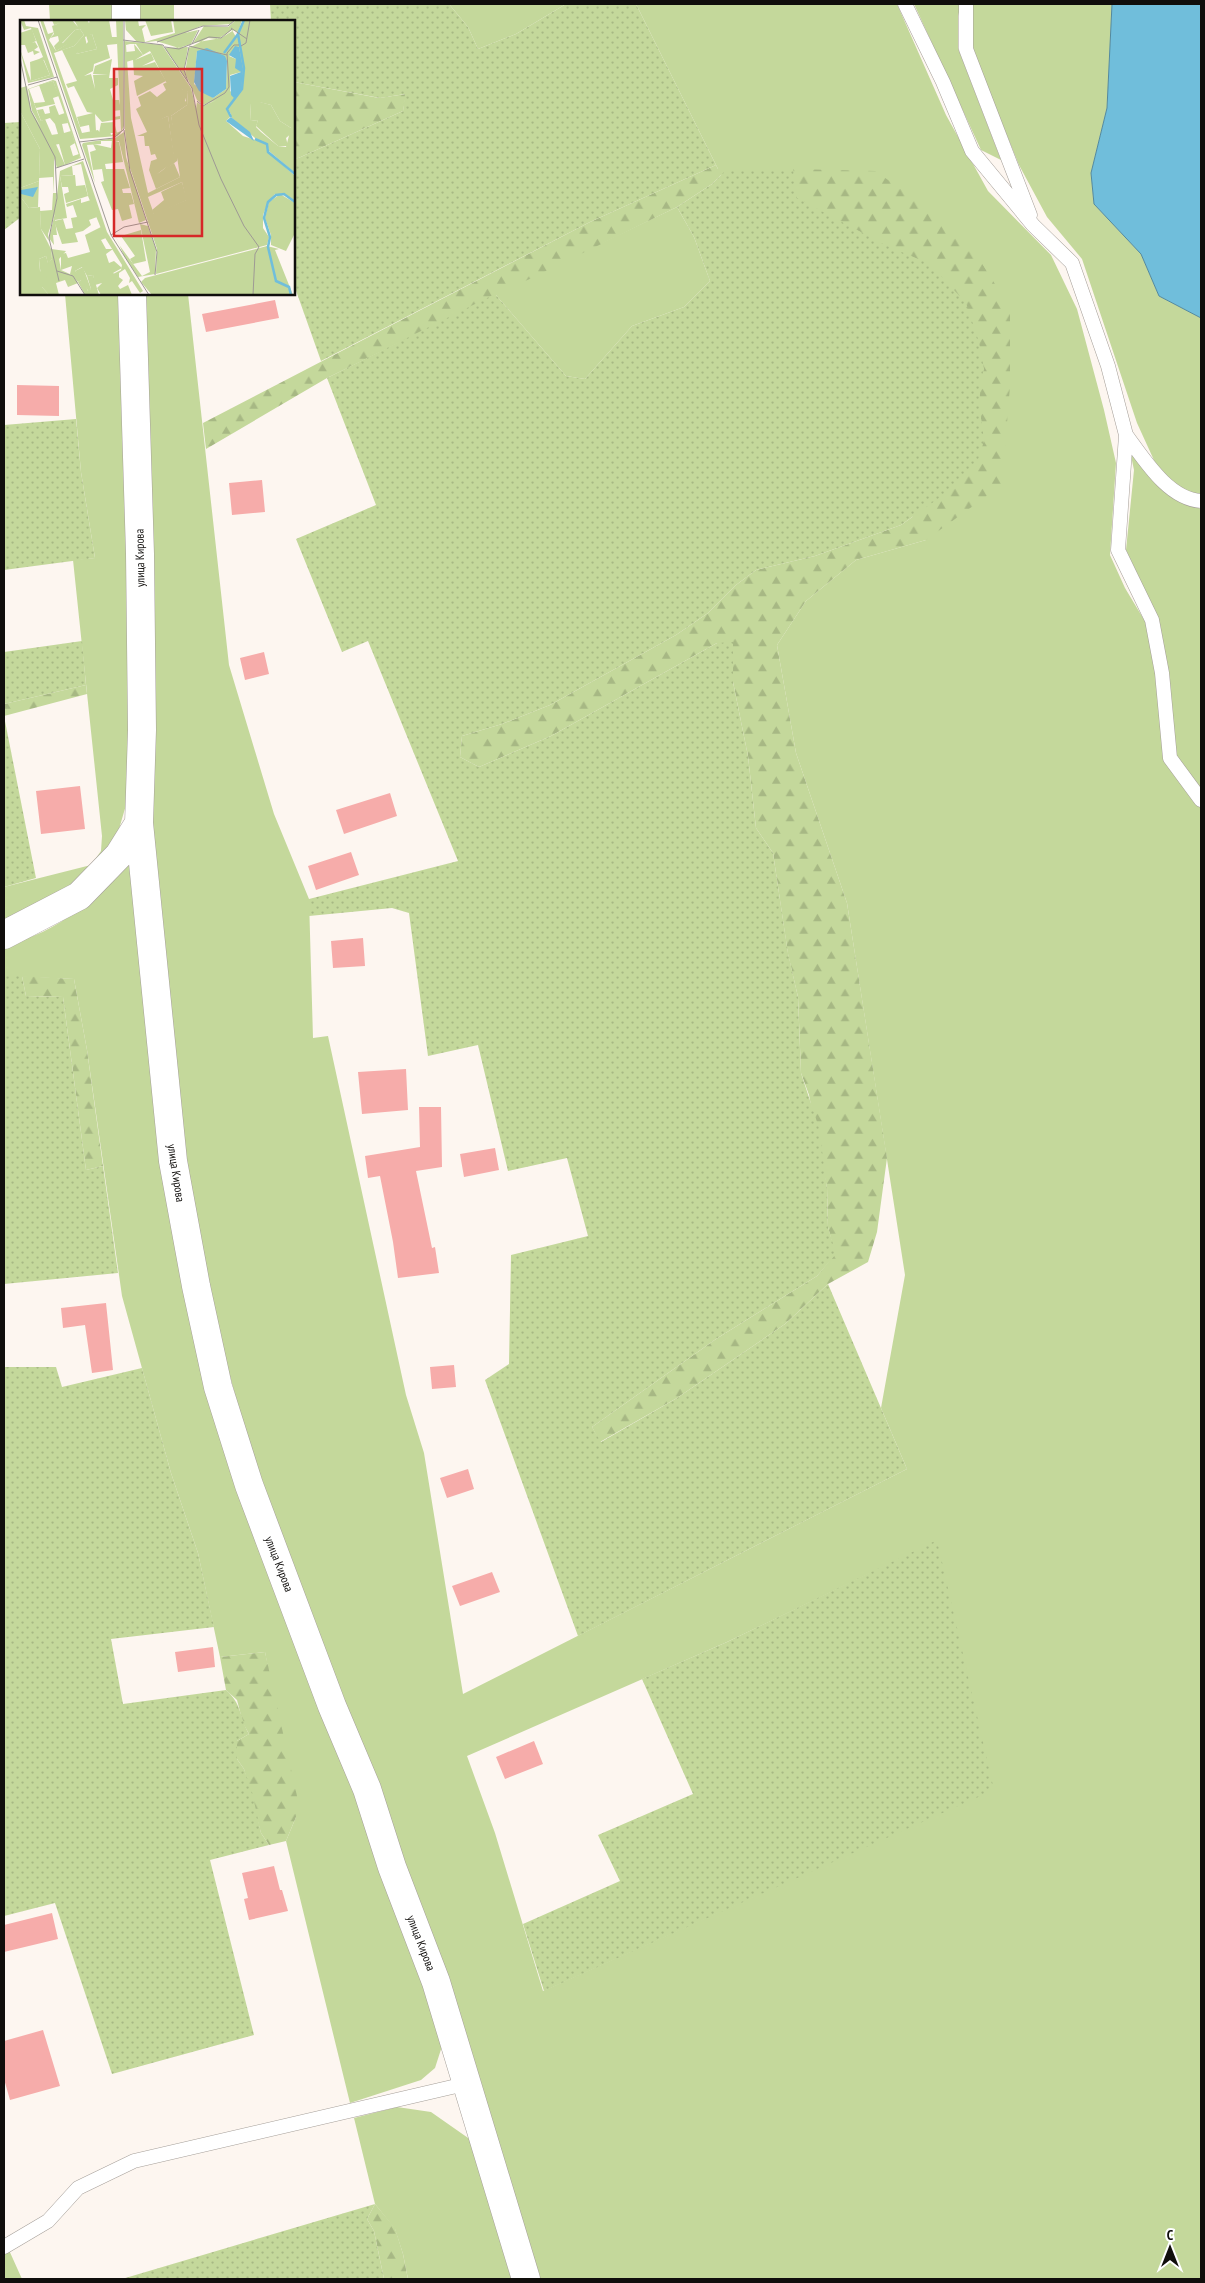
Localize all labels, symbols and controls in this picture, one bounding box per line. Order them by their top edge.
inset map [20,20,295,295]
street label: улица Кирова [131,528,148,587]
street label: улица Кирова [165,1143,188,1203]
street label: улица Кирова [262,1534,297,1594]
street label: улица Кирова [404,1913,439,1973]
north arrow [1145,2223,1195,2273]
text: С [1167,2226,1174,2244]

